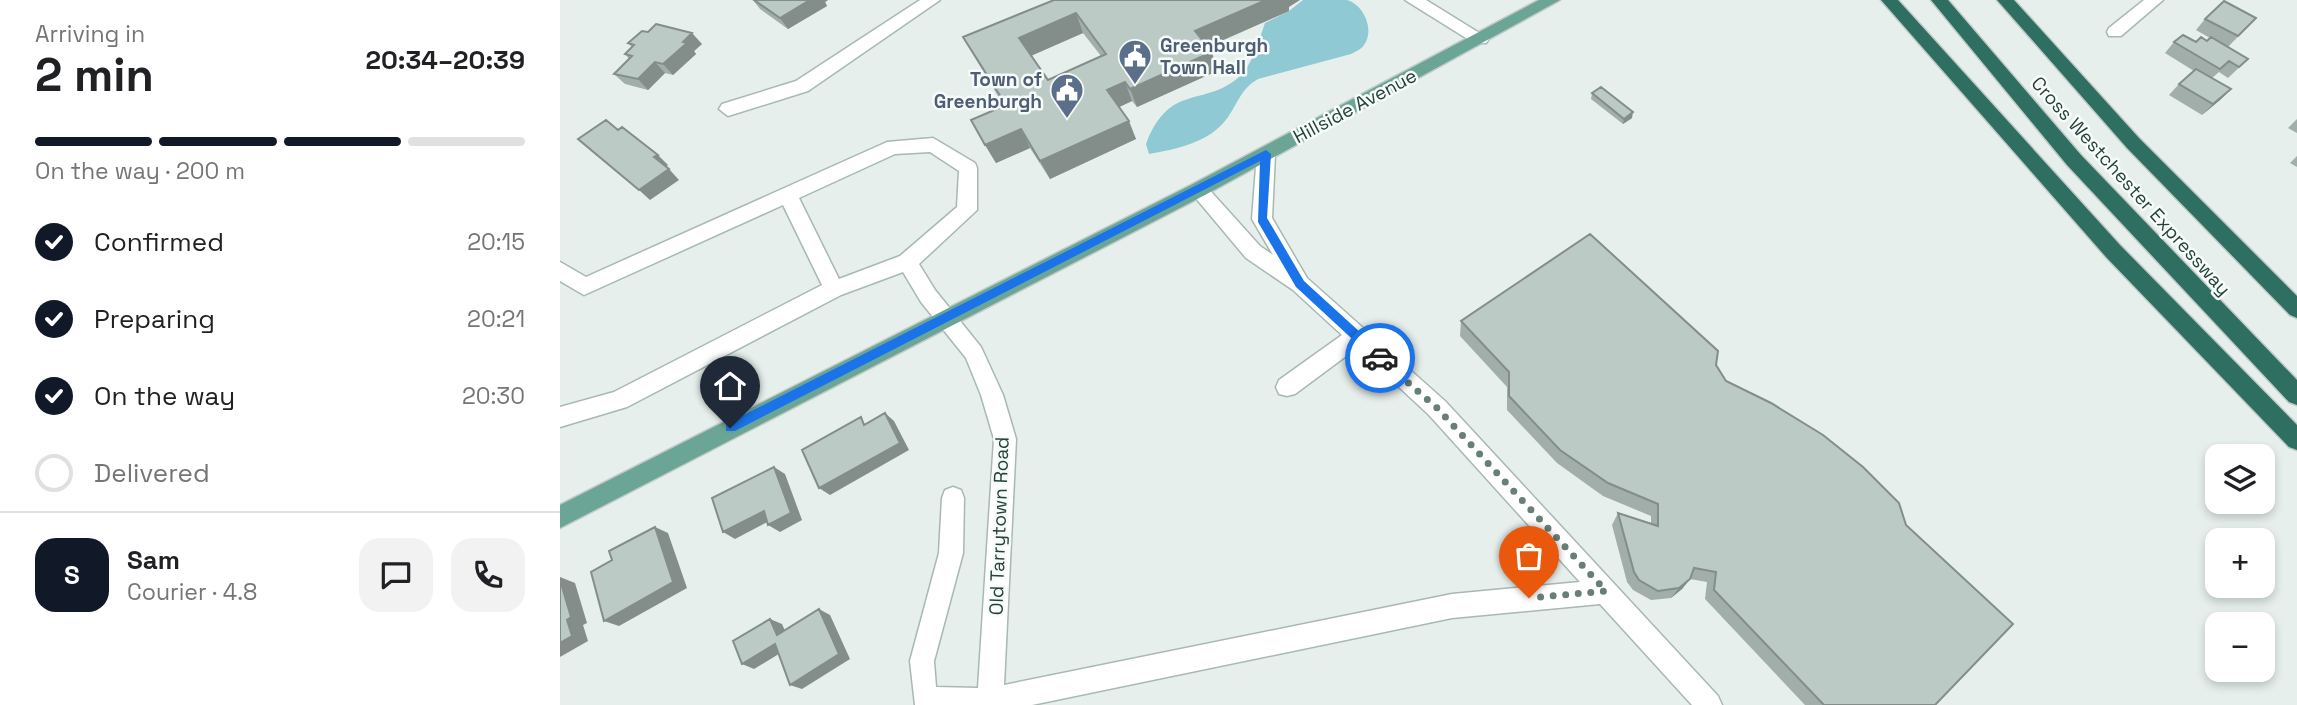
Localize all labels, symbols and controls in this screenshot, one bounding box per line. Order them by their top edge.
text: Arriving in [35,19,145,49]
place label: Greenburgh Town Hall [1160,33,1268,80]
public building icon: Greenburgh Town Hall [1116,37,1154,86]
text: 20:34–20:39 [366,43,525,77]
text: 2 min [35,46,154,104]
street label: Hillside Avenue [1289,63,1421,149]
place label: Town of Greenburgh [934,67,1042,114]
public building icon: Town of Greenburgh [1048,71,1086,120]
street label: Cross Westchester Expressway [2026,71,2236,301]
text: On the way · 200 m [35,156,245,186]
icon: check [35,223,73,261]
text: Confirmed [94,225,224,259]
text: 20:15 [467,227,525,257]
icon: check [35,300,73,338]
text: Preparing [94,302,215,336]
text: 20:21 [467,304,525,334]
courier [1345,323,1415,393]
icon: car [1361,339,1399,377]
pin [700,356,760,428]
icon: home [711,367,749,405]
icon: check [35,377,73,415]
text: On the way [94,379,235,413]
text: 20:30 [462,381,525,411]
street label: Old Tarrytown Road [983,436,1015,616]
map controls [2205,444,2275,682]
button: layers [2205,444,2275,514]
text: Delivered [94,456,210,490]
pin [1499,526,1559,598]
button: + [2205,528,2275,598]
icon: bag [1510,537,1548,575]
button: chat [359,538,433,612]
button: phone [451,538,525,612]
text: Sam [127,543,180,577]
text: S [64,558,80,592]
text: Courier · 4.8 [127,577,257,607]
button: − [2205,612,2275,682]

